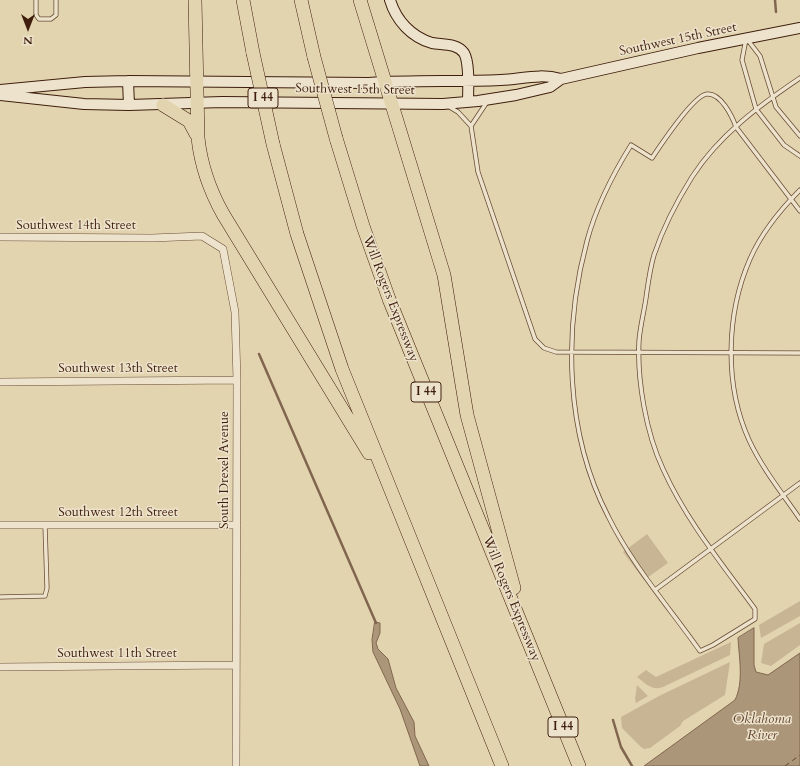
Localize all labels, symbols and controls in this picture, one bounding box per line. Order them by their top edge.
north arrow [8,8,48,48]
street label: Southwest 15th Street [618,20,738,60]
text: N [23,33,33,48]
street label: Southwest 15th Street [295,81,415,99]
road number: I 44 [248,88,278,108]
street label: Southwest 14th Street [16,218,136,234]
street label: Will Rogers Expressway [359,234,421,364]
street label: Southwest 13th Street [58,361,178,377]
road number: I 44 [411,382,441,402]
street label: South Drexel Avenue [217,411,233,529]
street label: Southwest 12th Street [58,505,178,521]
street label: Will Rogers Expressway [479,534,543,664]
street label: Southwest 11th Street [57,646,177,662]
water label: Oklahoma River [733,712,791,744]
road number: I 44 [548,717,578,737]

